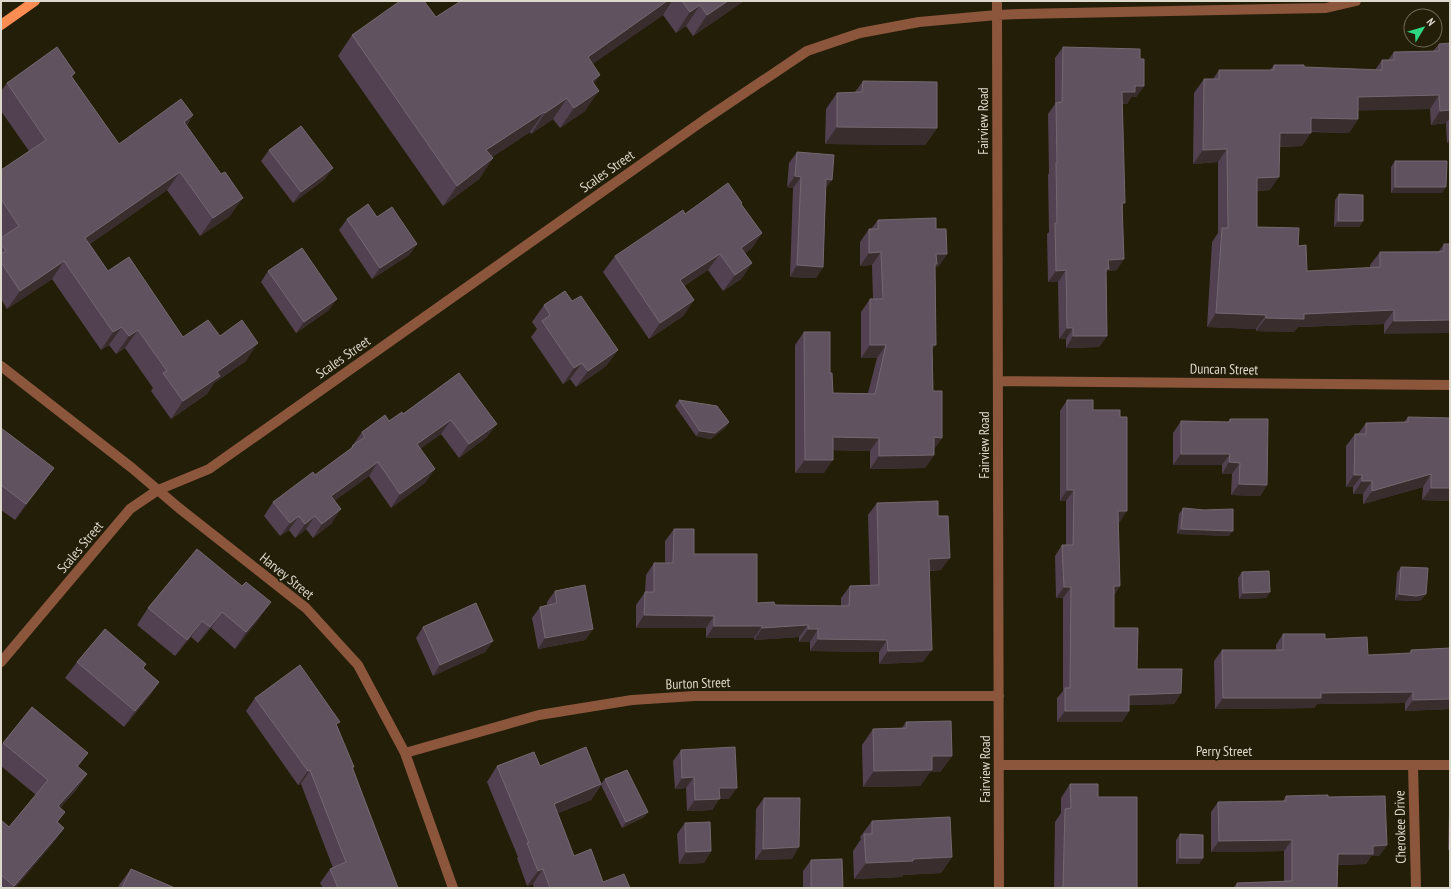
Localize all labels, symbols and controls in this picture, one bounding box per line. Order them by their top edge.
north arrow [1403,8,1443,48]
text: N [1424,15,1438,29]
street label: Fairview Road [974,87,992,155]
street label: Scales Street [576,146,638,196]
street label: Scales Street [312,332,374,382]
street label: Duncan Street [1190,359,1258,379]
street label: Fairview Road [975,411,993,479]
street label: Scales Street [53,517,107,577]
street label: Harvey Street [256,549,318,603]
street label: Burton Street [665,673,731,693]
street label: Fairview Road [976,735,994,803]
street label: Perry Street [1196,742,1252,760]
street label: Cherokee Drive [1390,790,1410,864]

